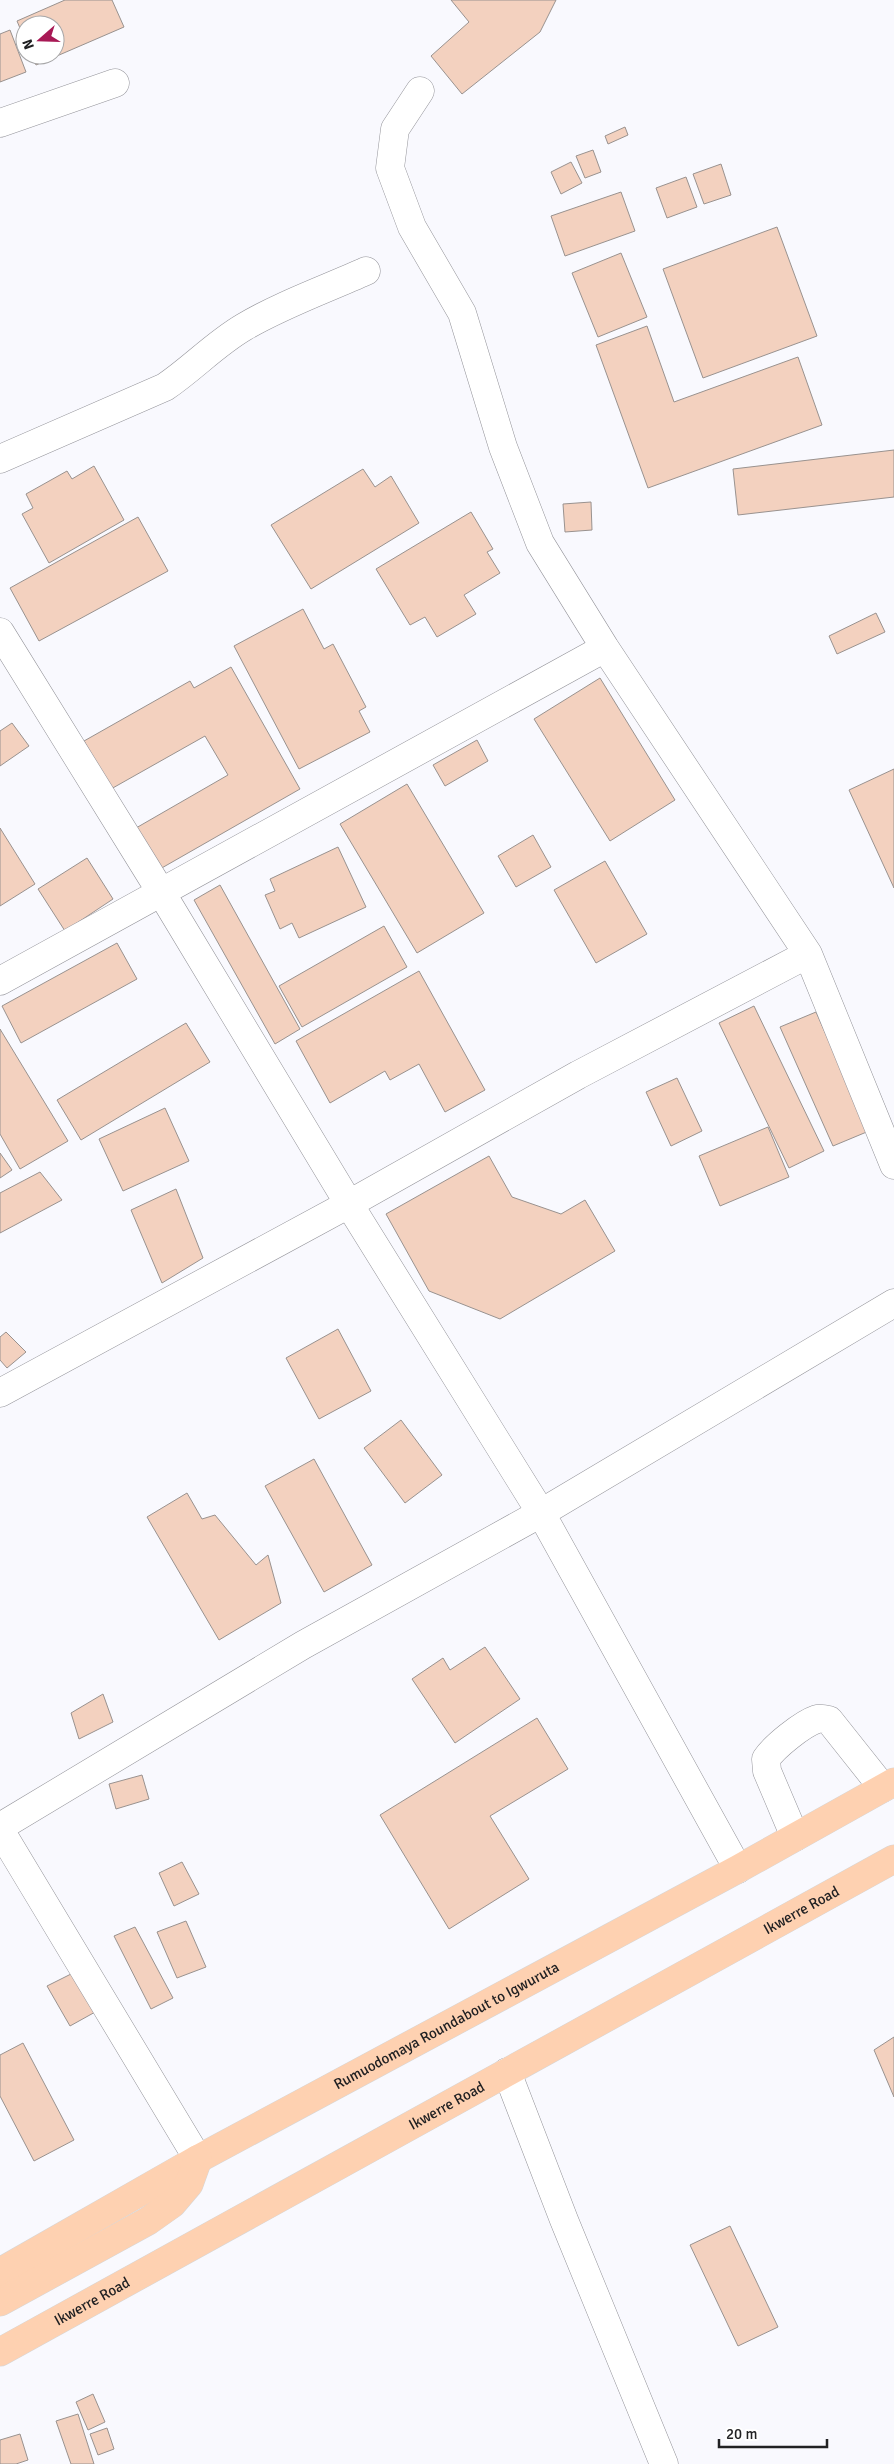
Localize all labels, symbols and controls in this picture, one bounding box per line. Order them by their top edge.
north arrow [15,15,65,65]
text: N [19,37,38,52]
street label: Ikwerre Road [760,1882,842,1938]
street label: Rumuodomaya Roundabout to Igwuruta [331,1958,562,2093]
street label: Ikwerre Road [406,2078,488,2134]
street label: Ikwerre Road [51,2273,133,2329]
scale bar [719,2416,826,2448]
text: 20 m [726,2425,757,2443]

